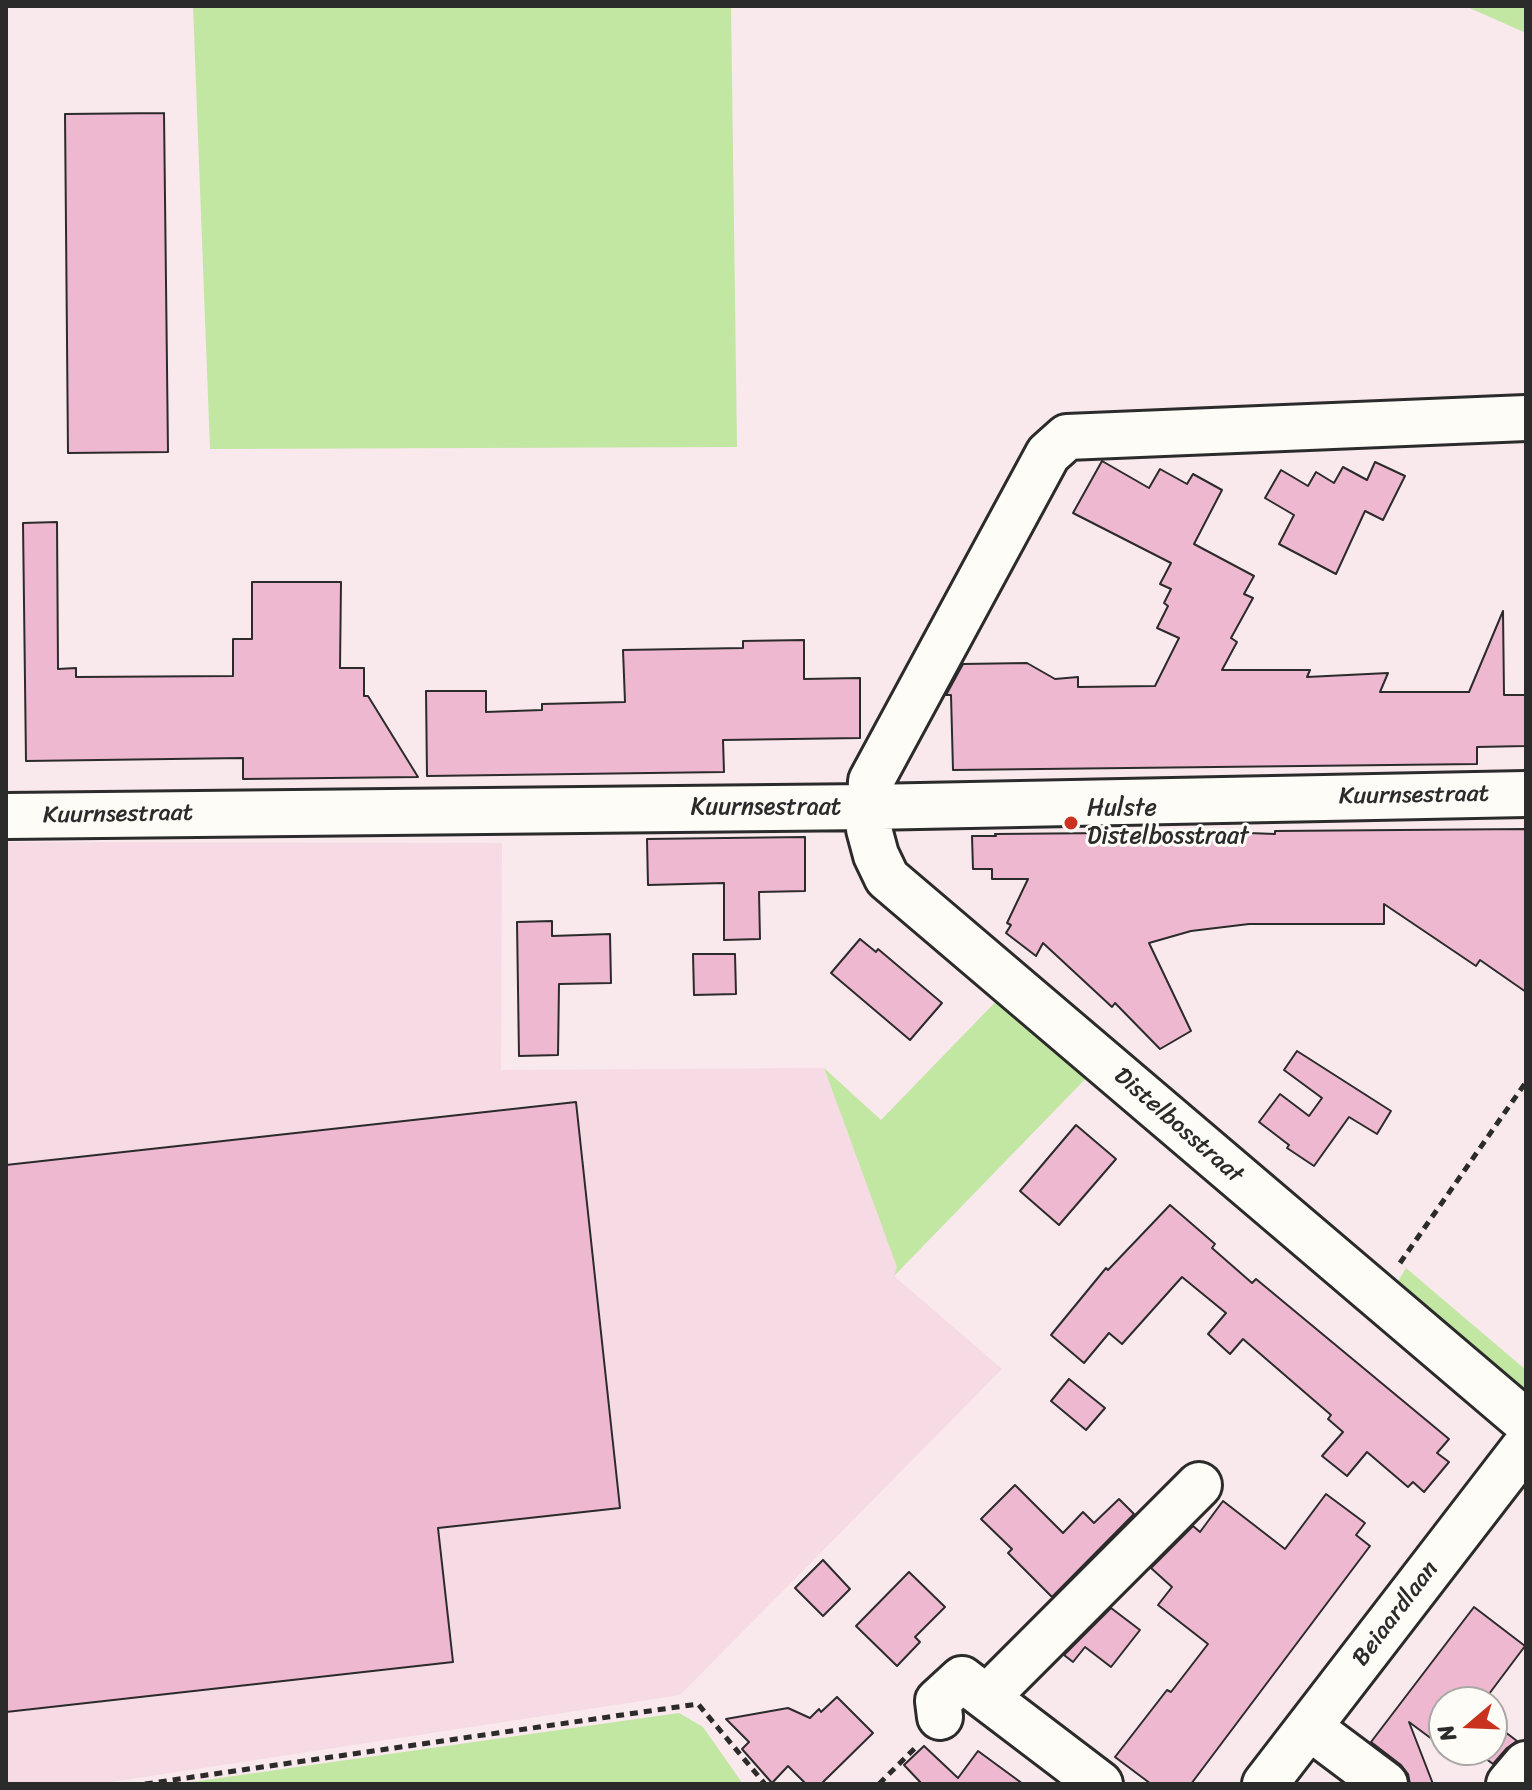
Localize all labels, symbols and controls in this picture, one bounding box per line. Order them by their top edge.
street label: Kuurnsestraat [1339,780,1489,812]
street label: Kuurnsestraat [691,794,841,822]
place label: Hulste Distelbosstraat [1087,795,1249,851]
street label: Kuurnsestraat [43,799,193,831]
marker: Hulste Distelbosstraat [1062,814,1080,832]
street label: Distelbosstraat [1108,1062,1248,1190]
street label: Beiaardlaan [1347,1556,1445,1672]
north arrow [1428,1686,1508,1766]
text: N [1426,1720,1468,1747]

